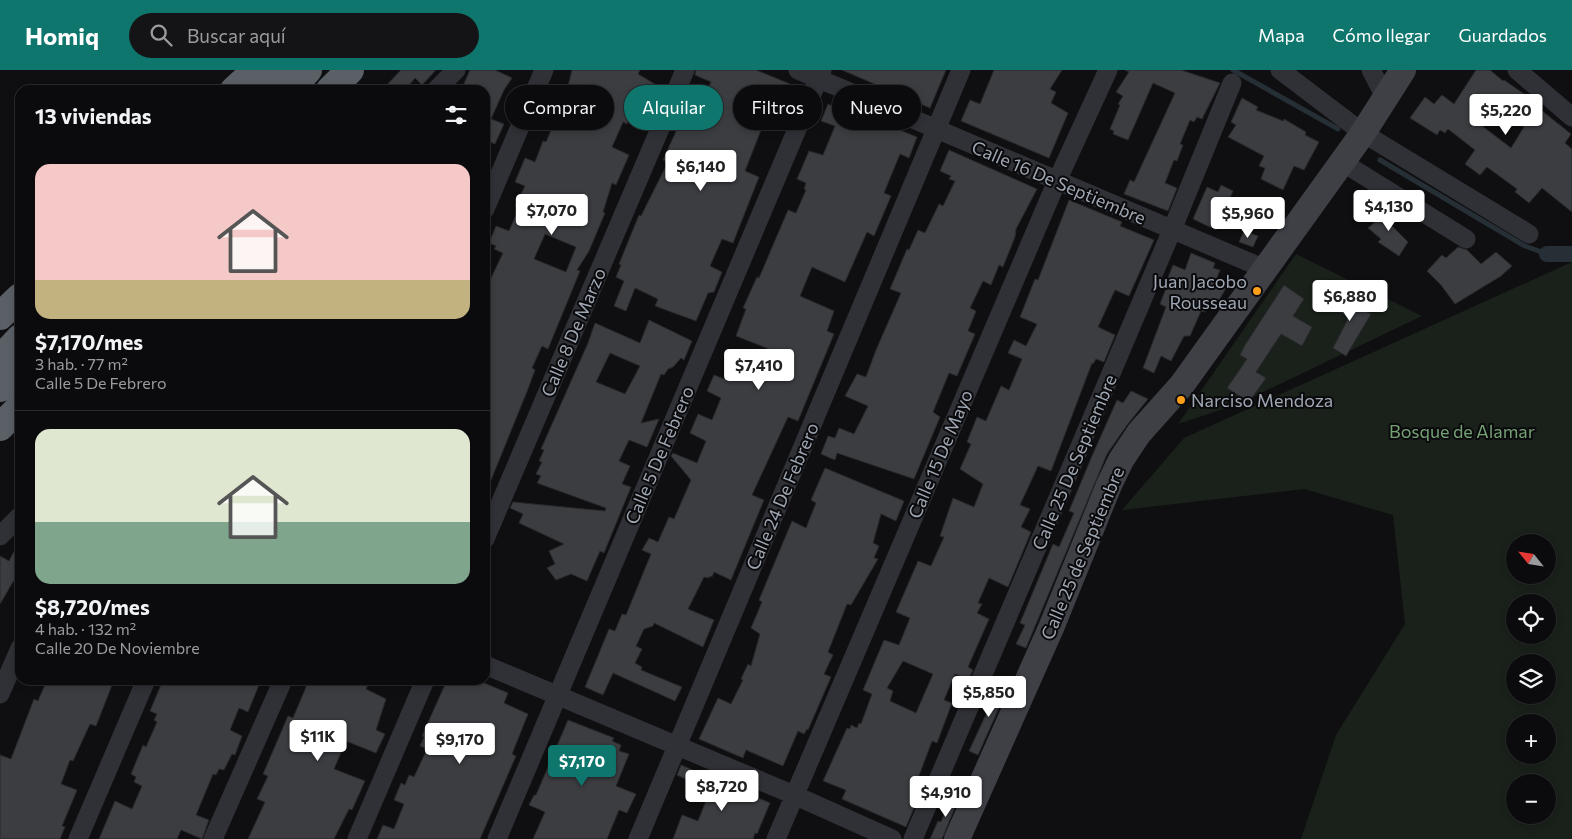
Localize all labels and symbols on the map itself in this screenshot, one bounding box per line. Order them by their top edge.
pin: $5,220 [1465,93,1547,136]
street label: Calle 16 De Septiembre [969,135,1149,229]
pin: $6,140 [660,150,742,192]
pin: $4,130 [1348,190,1430,232]
pin: $7,070 [511,194,593,236]
pin: $5,960 [1207,196,1289,239]
street label: Calle 8 De Marzo [536,264,610,400]
place label: Juan Jacobo Rousseau [1153,270,1247,313]
pin: $6,880 [1309,280,1391,322]
marker: Juan Jacobo Rousseau [1251,285,1263,297]
pin: $7,410 [718,348,800,391]
street label: Calle 25 De Septiembre [1027,371,1121,553]
street label: Calle 5 De Febrero [620,383,698,527]
street label: Calle 15 De Mayo [903,386,977,522]
place label: Narciso Mendoza [1191,389,1333,411]
marker: Narciso Mendoza [1175,394,1187,406]
street label: Calle 24 De Febrero [741,419,823,573]
park label: Bosque de Alamar [1389,420,1535,442]
street label: Calle 25 de Septiembre [1036,463,1128,643]
north arrow [1506,534,1556,584]
pin: $5,850 [948,676,1030,718]
pin: $11K [288,720,348,762]
pin: $9,170 [419,722,501,765]
pin: $7,170 [541,744,623,787]
pin: $8,720 [681,770,763,812]
pin: $4,910 [905,776,987,818]

